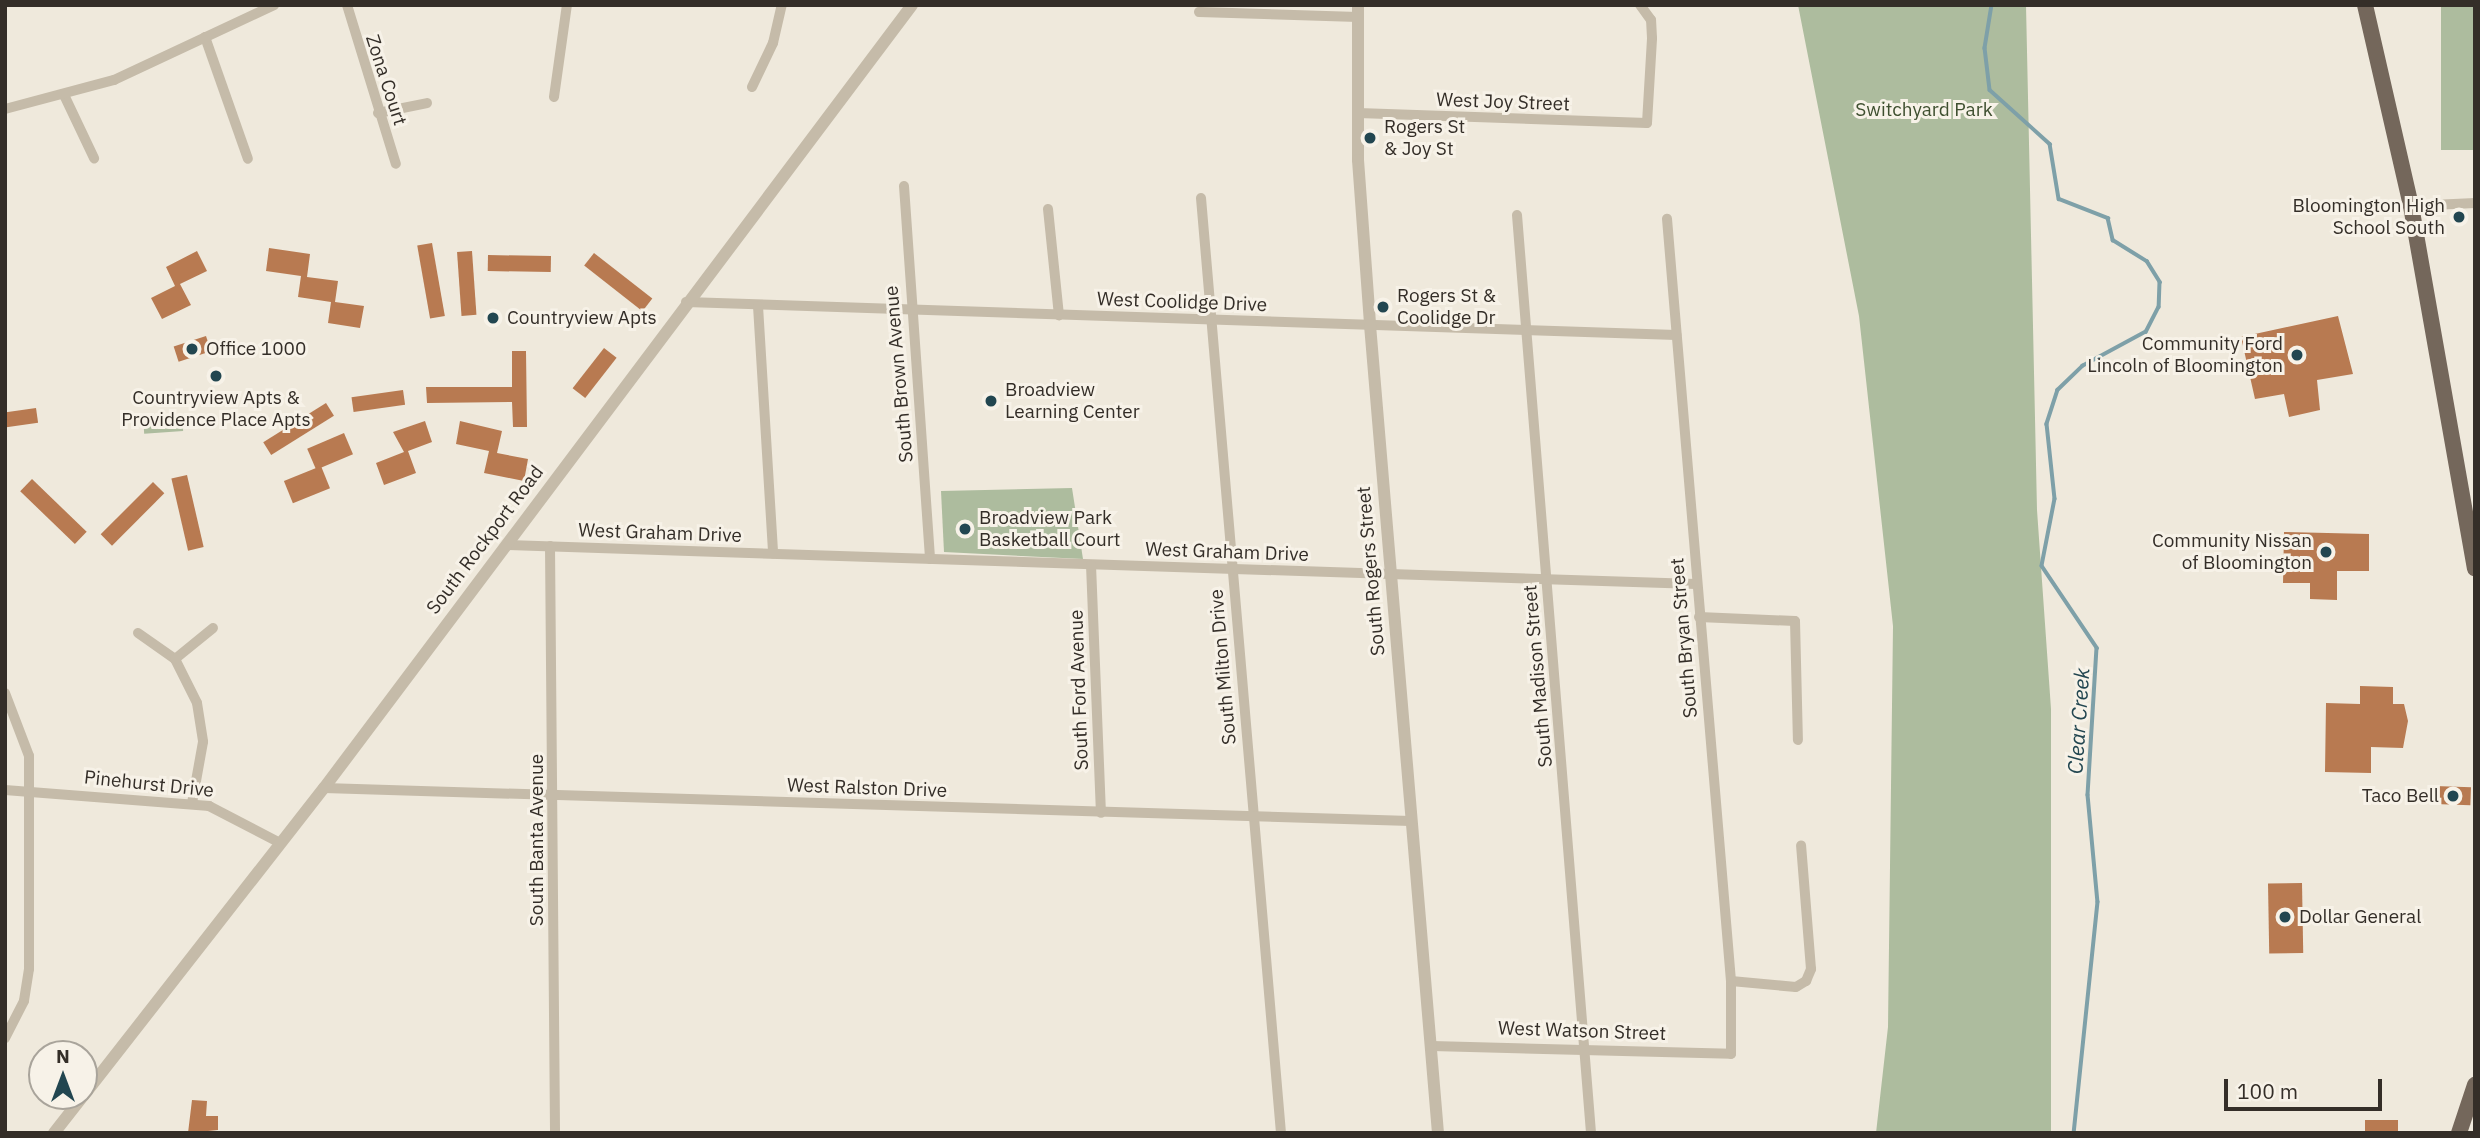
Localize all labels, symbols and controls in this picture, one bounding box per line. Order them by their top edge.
street label: Zona Court [361,32,411,128]
street label: West Joy Street [1436,88,1570,116]
park label: Switchyard Park [1855,99,1993,121]
place label: Rogers St & Joy St [1384,116,1465,160]
marker: Rogers St & Joy St [1362,130,1378,146]
place label: Bloomington High School South [2292,195,2445,239]
marker: Bloomington High School South [2451,209,2467,225]
street label: South Brown Avenue [880,285,918,463]
place label: Rogers St & Coolidge Dr [1397,285,1496,329]
street label: West Coolidge Drive [1097,288,1267,316]
marker: Rogers St & Coolidge Dr [1375,299,1391,315]
place label: Countryview Apts [507,307,657,329]
marker: Countryview Apts [485,310,501,326]
place label: Community Ford Lincoln of Bloomington [2087,333,2283,377]
place label: Office 1000 [206,338,306,360]
marker: Office 1000 [184,341,200,357]
marker: Community Ford Lincoln of Bloomington [2289,347,2305,363]
marker: Countryview Apts & Providence Place Apts [208,368,224,384]
place label: Broadview Learning Center [1005,379,1140,423]
place label: Countryview Apts & Providence Place Apts [121,387,311,431]
marker: Broadview Learning Center [983,393,999,409]
street label: South Rockport Road [422,461,548,619]
street label: South Rogers Street [1352,485,1390,657]
place label: Broadview Park Basketball Court [979,507,1120,551]
street label: West Graham Drive [578,519,742,547]
marker: Broadview Park Basketball Court [957,521,973,537]
place label: Community Nissan of Bloomington [2152,530,2312,574]
street label: West Graham Drive [1145,538,1309,566]
marker: Community Nissan of Bloomington [2318,544,2334,560]
street label: South Bryan Street [1666,557,1702,719]
street label: South Madison Street [1519,584,1557,768]
street label: South Milton Drive [1205,588,1241,746]
street label: South Ford Avenue [1065,609,1093,771]
water label: Clear Creek [2062,667,2094,775]
street label: South Banta Avenue [526,754,548,926]
street label: Pinehurst Drive [83,766,215,802]
street label: West Ralston Drive [786,774,948,802]
place label: Taco Bell [2362,785,2439,807]
marker: Taco Bell [2445,788,2461,804]
place label: Dollar General [2299,906,2421,928]
marker: Dollar General [2277,909,2293,925]
street label: West Watson Street [1498,1017,1666,1045]
north arrow [28,1040,98,1110]
text: N [56,1044,70,1068]
scale bar [2228,1064,2386,1108]
text: 100 m [2237,1077,2298,1105]

